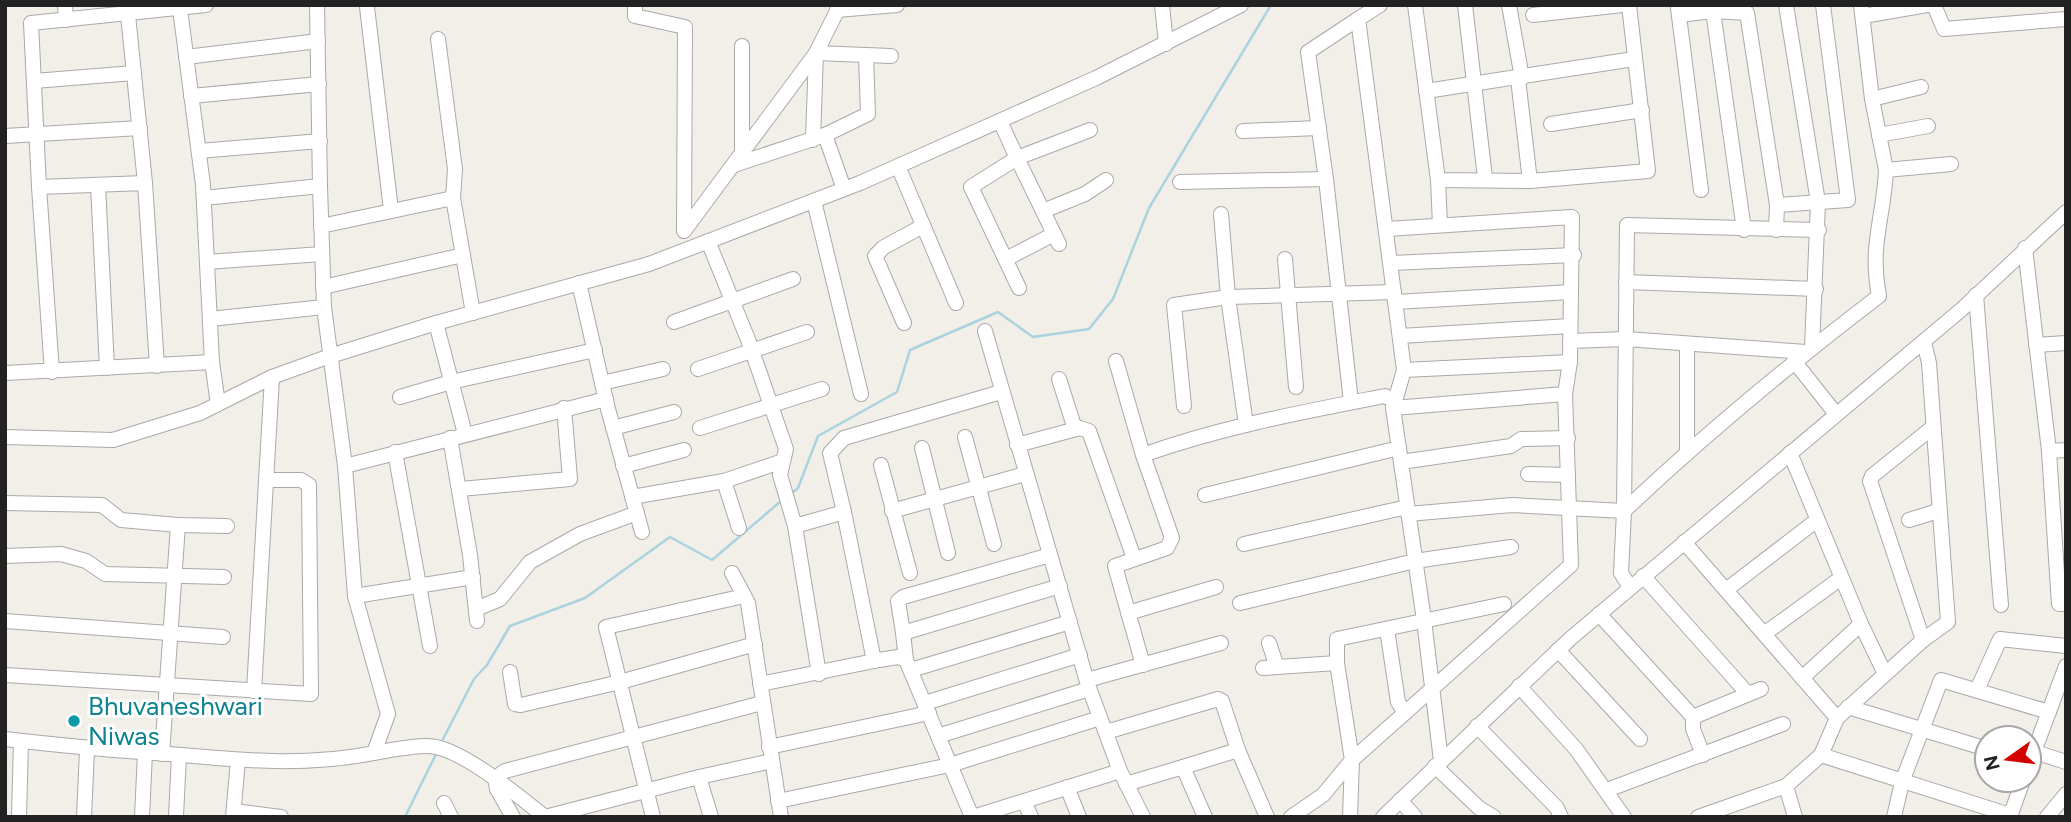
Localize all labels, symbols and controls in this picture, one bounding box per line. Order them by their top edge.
place label: Bhuvaneshwari Niwas [88,690,263,752]
marker: Bhuvaneshwari Niwas [66,713,82,729]
north arrow [1973,724,2043,794]
text: N [1979,753,2005,773]

